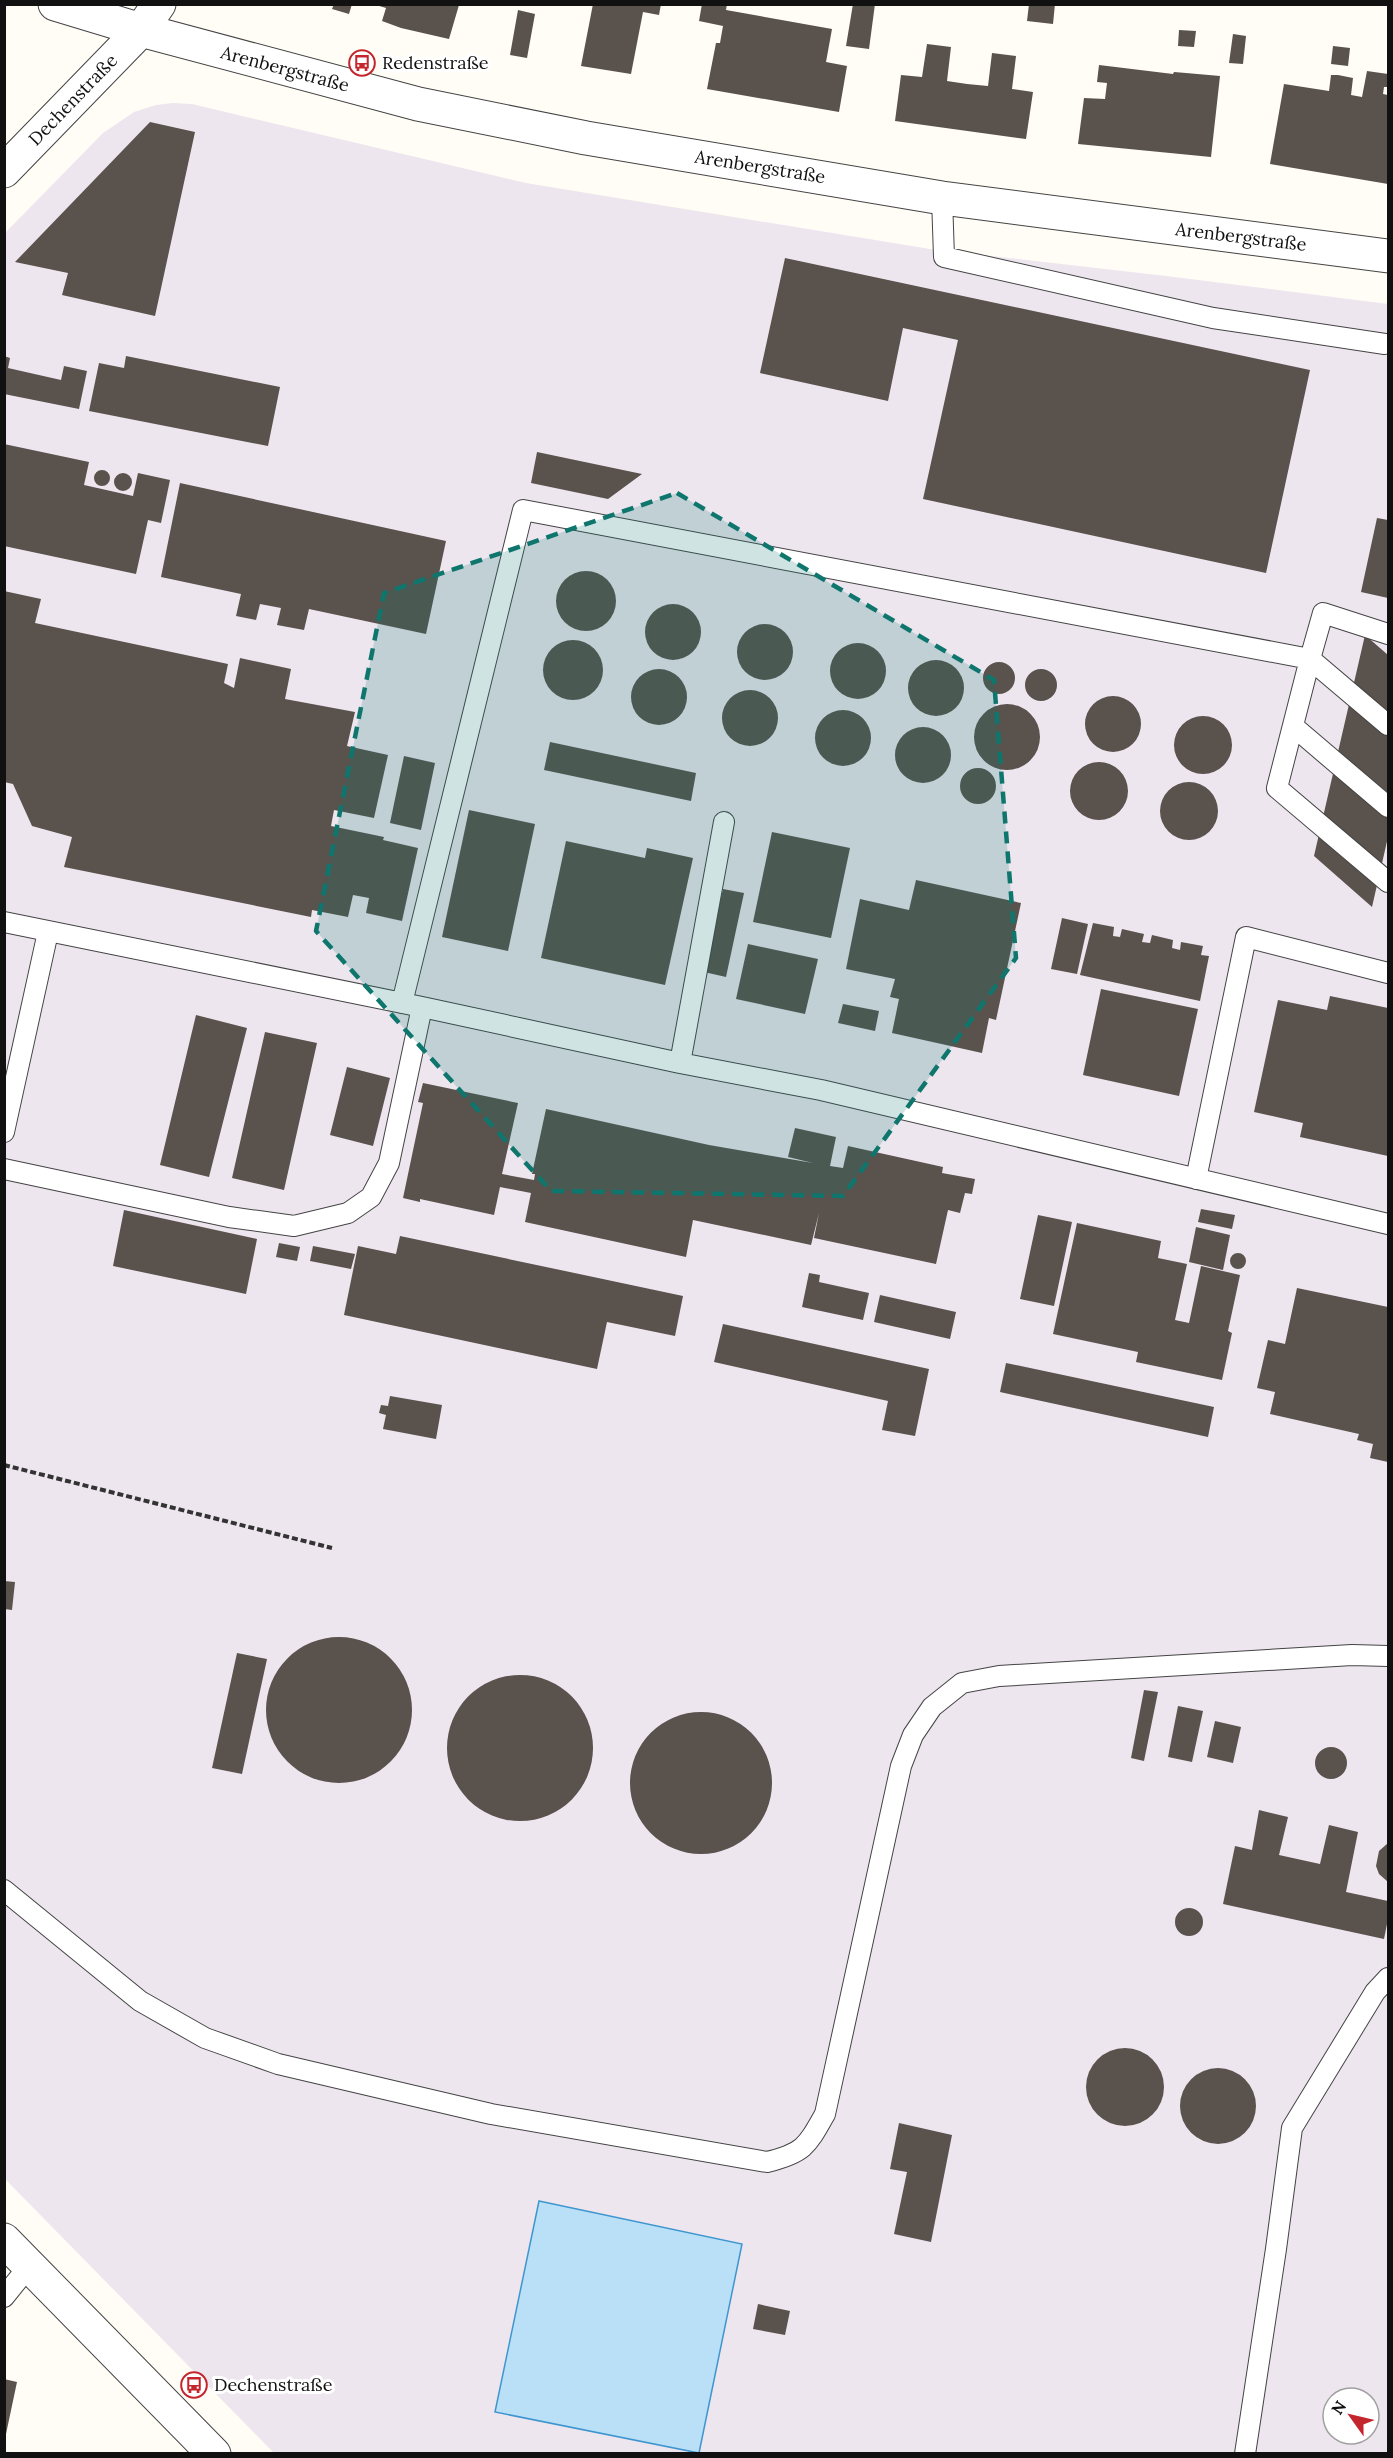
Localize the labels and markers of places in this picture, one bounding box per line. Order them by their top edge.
bus stop icon: Redenstraße [347,48,377,78]
place label: Redenstraße [382,51,489,74]
bus stop icon: Dechenstraße [179,2370,209,2400]
place label: Dechenstraße [214,2373,333,2396]

